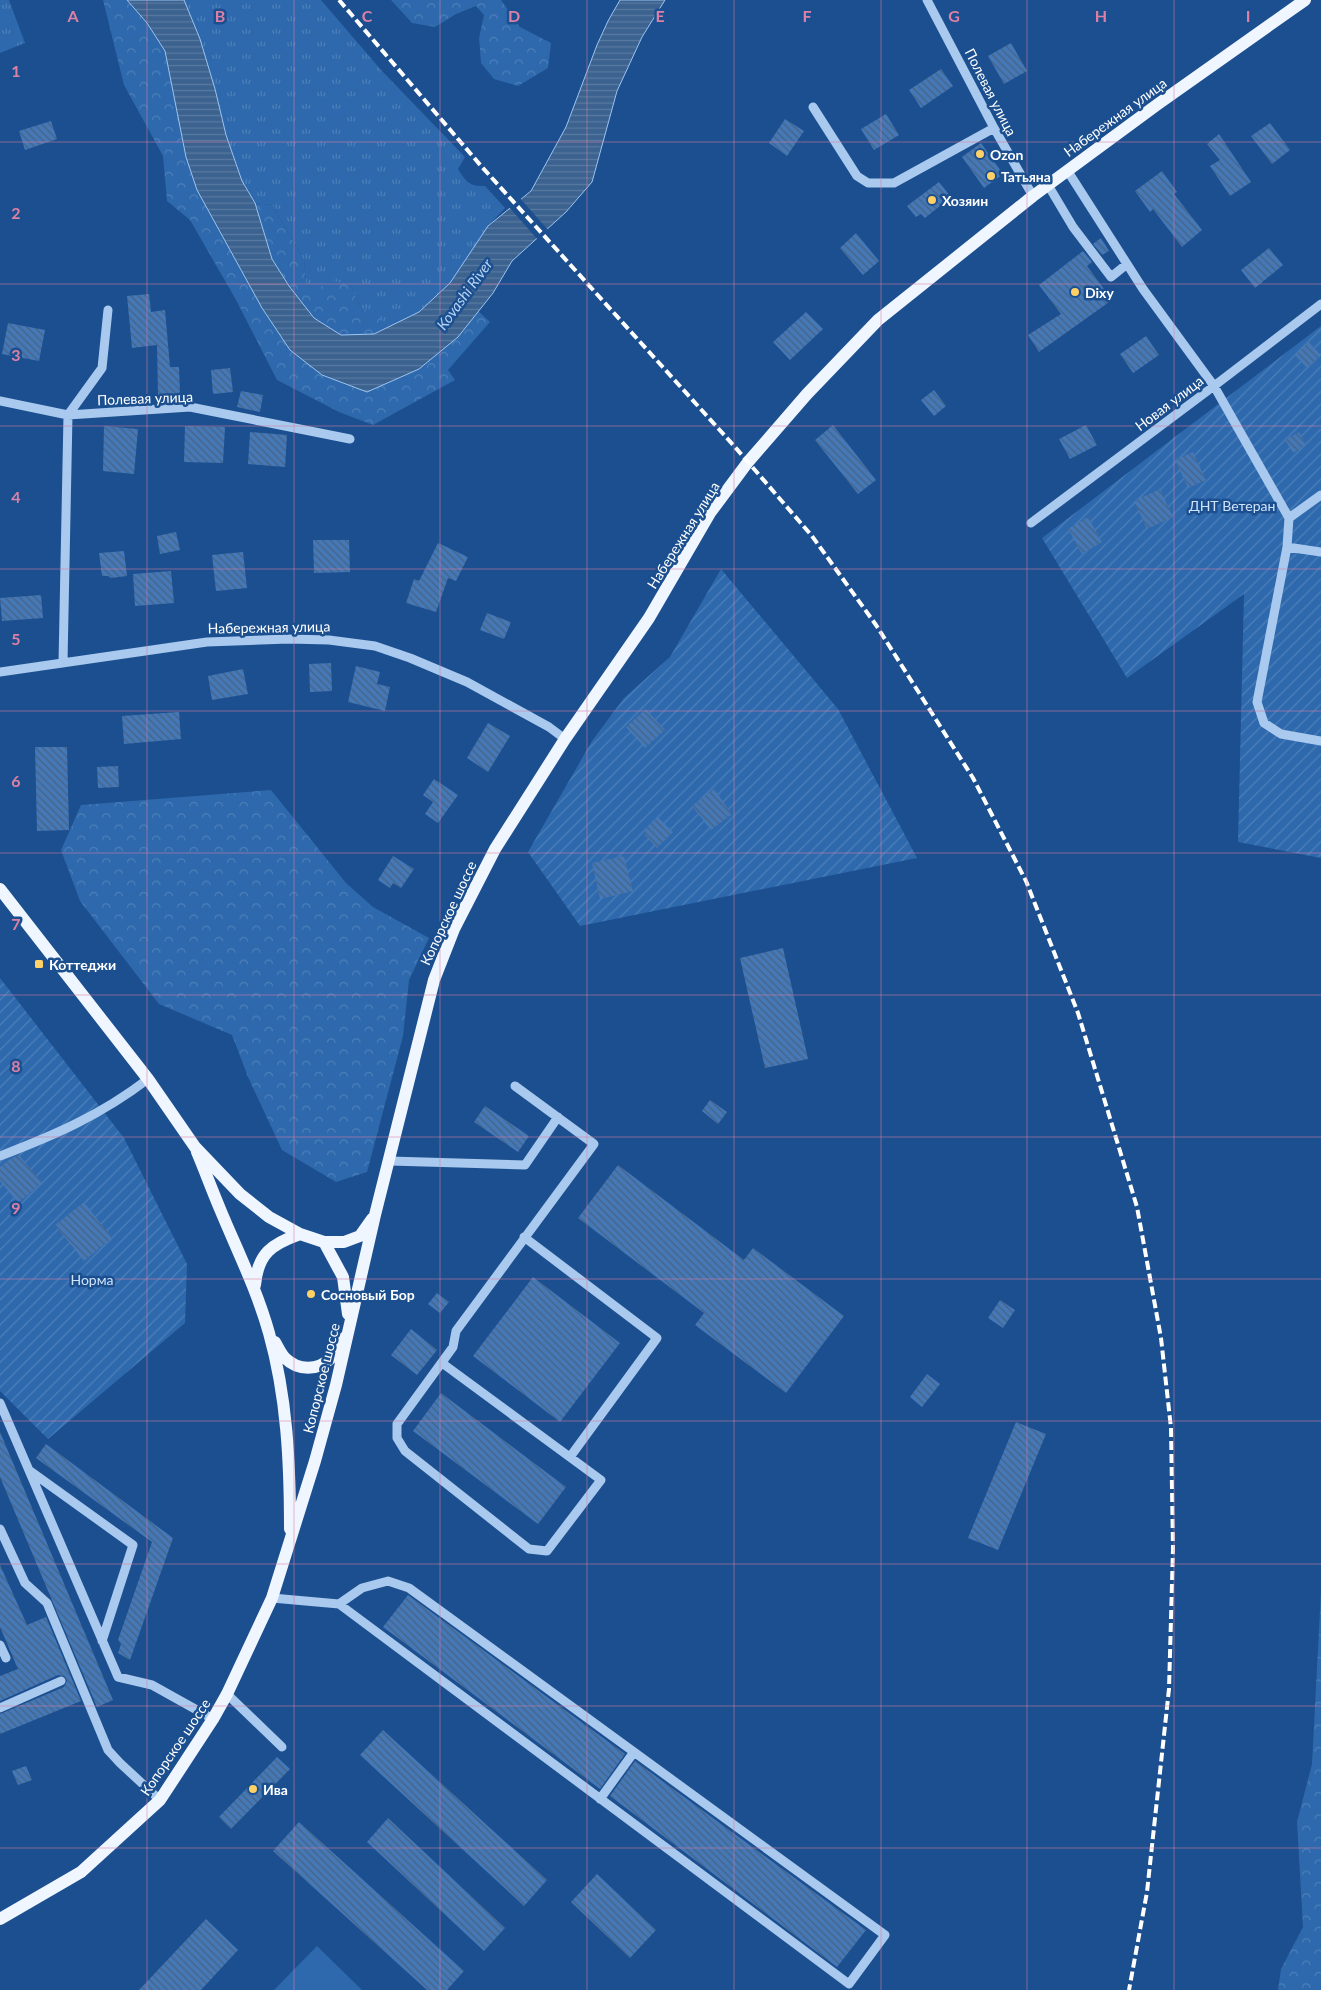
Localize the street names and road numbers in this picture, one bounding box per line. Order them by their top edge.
street label: Полевая улица [962,45,1020,139]
street label: Набережная улица [1060,74,1170,160]
street label: Новая улица [1132,372,1207,434]
street label: Полевая улица [97,388,193,408]
street label: Набережная улица [643,478,723,592]
street label: Набережная улица [207,617,331,637]
street label: Копорское шоссе [416,858,480,968]
street label: Копорское шоссе [299,1321,343,1435]
street label: Копорское шоссе [136,1695,214,1799]

